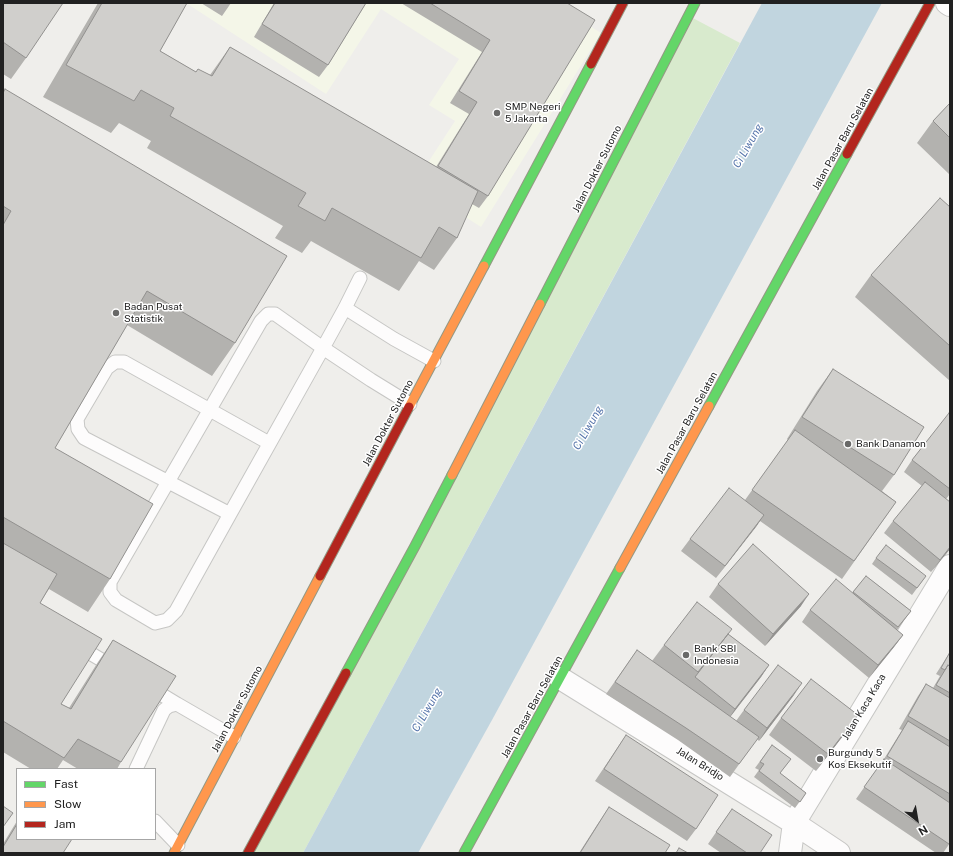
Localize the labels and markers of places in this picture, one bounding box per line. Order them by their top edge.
place label: SMP Negeri 5 Jakarta [505,101,561,124]
marker: SMP Negeri 5 Jakarta [492,108,502,118]
place label: Badan Pusat Statistik [124,301,182,324]
marker: Badan Pusat Statistik [111,308,121,318]
place label: Bank Danamon [856,438,926,450]
marker: Bank Danamon [843,439,853,449]
place label: Bank SBI Indonesia [694,643,739,666]
marker: Bank SBI Indonesia [681,650,691,660]
place label: Burgundy 5 Kos Eksekutif [828,747,892,770]
marker: Burgundy 5 Kos Eksekutif [815,754,825,764]

